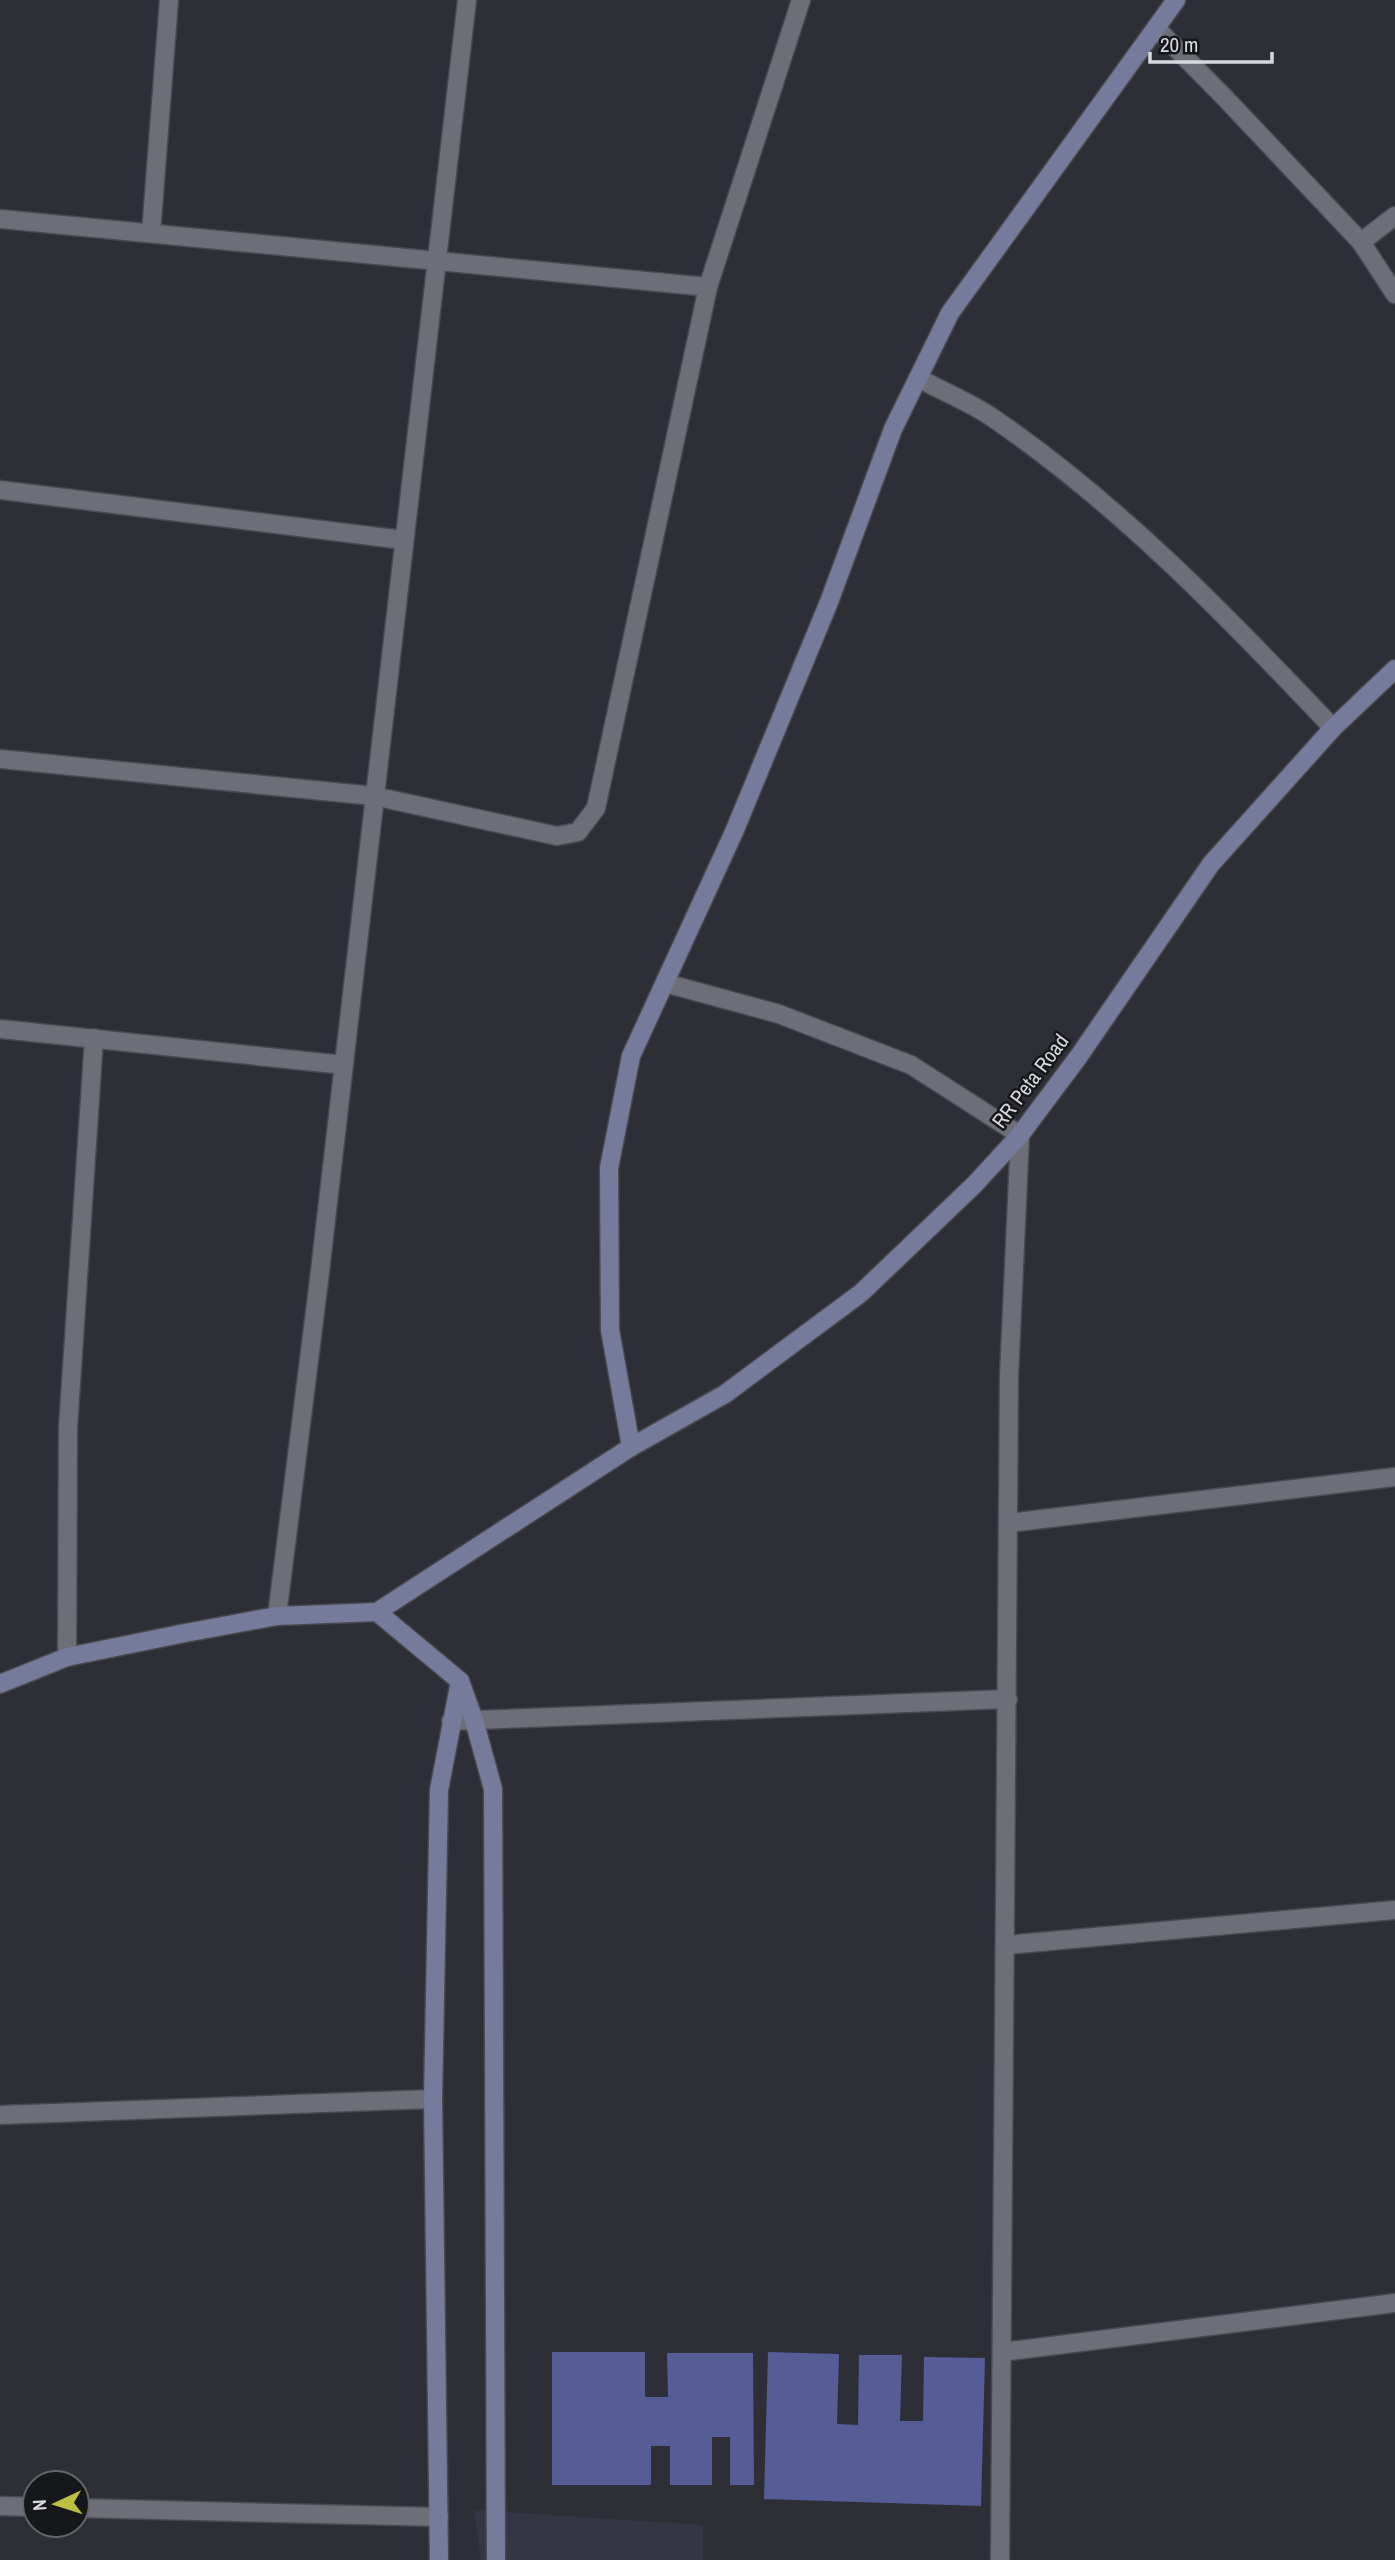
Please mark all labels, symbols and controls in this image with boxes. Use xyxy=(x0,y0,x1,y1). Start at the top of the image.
scale bar xyxy=(1150,21,1272,65)
text: 20 m xyxy=(1160,30,1198,59)
street label: RR Peta Road xyxy=(985,1028,1075,1134)
north arrow xyxy=(21,2469,91,2539)
text: N xyxy=(26,2499,52,2512)

